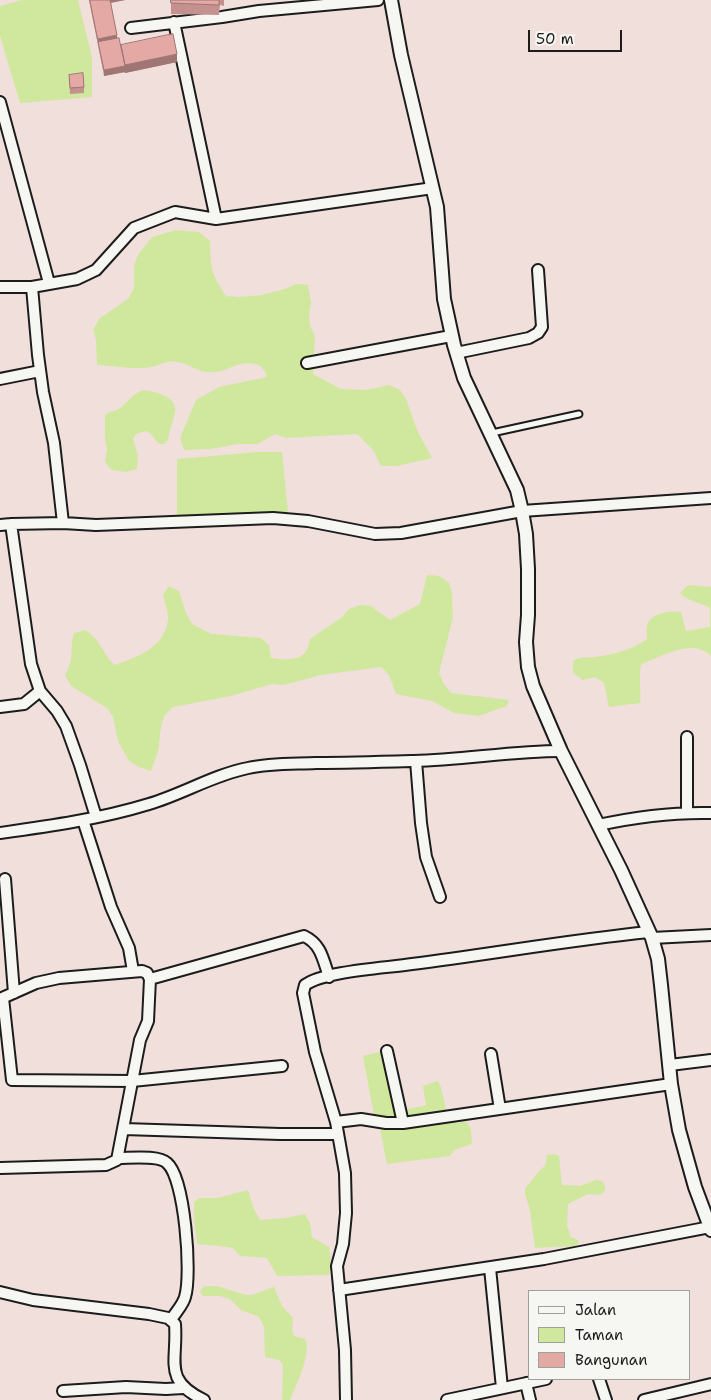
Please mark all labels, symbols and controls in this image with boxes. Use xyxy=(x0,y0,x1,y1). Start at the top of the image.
scale bar xyxy=(531,20,625,52)
text: 50 m xyxy=(536,29,574,49)
legend xyxy=(528,1290,691,1380)
text: Jalan xyxy=(575,1300,616,1320)
text: Taman xyxy=(575,1325,623,1345)
text: Bangunan xyxy=(575,1350,647,1370)

